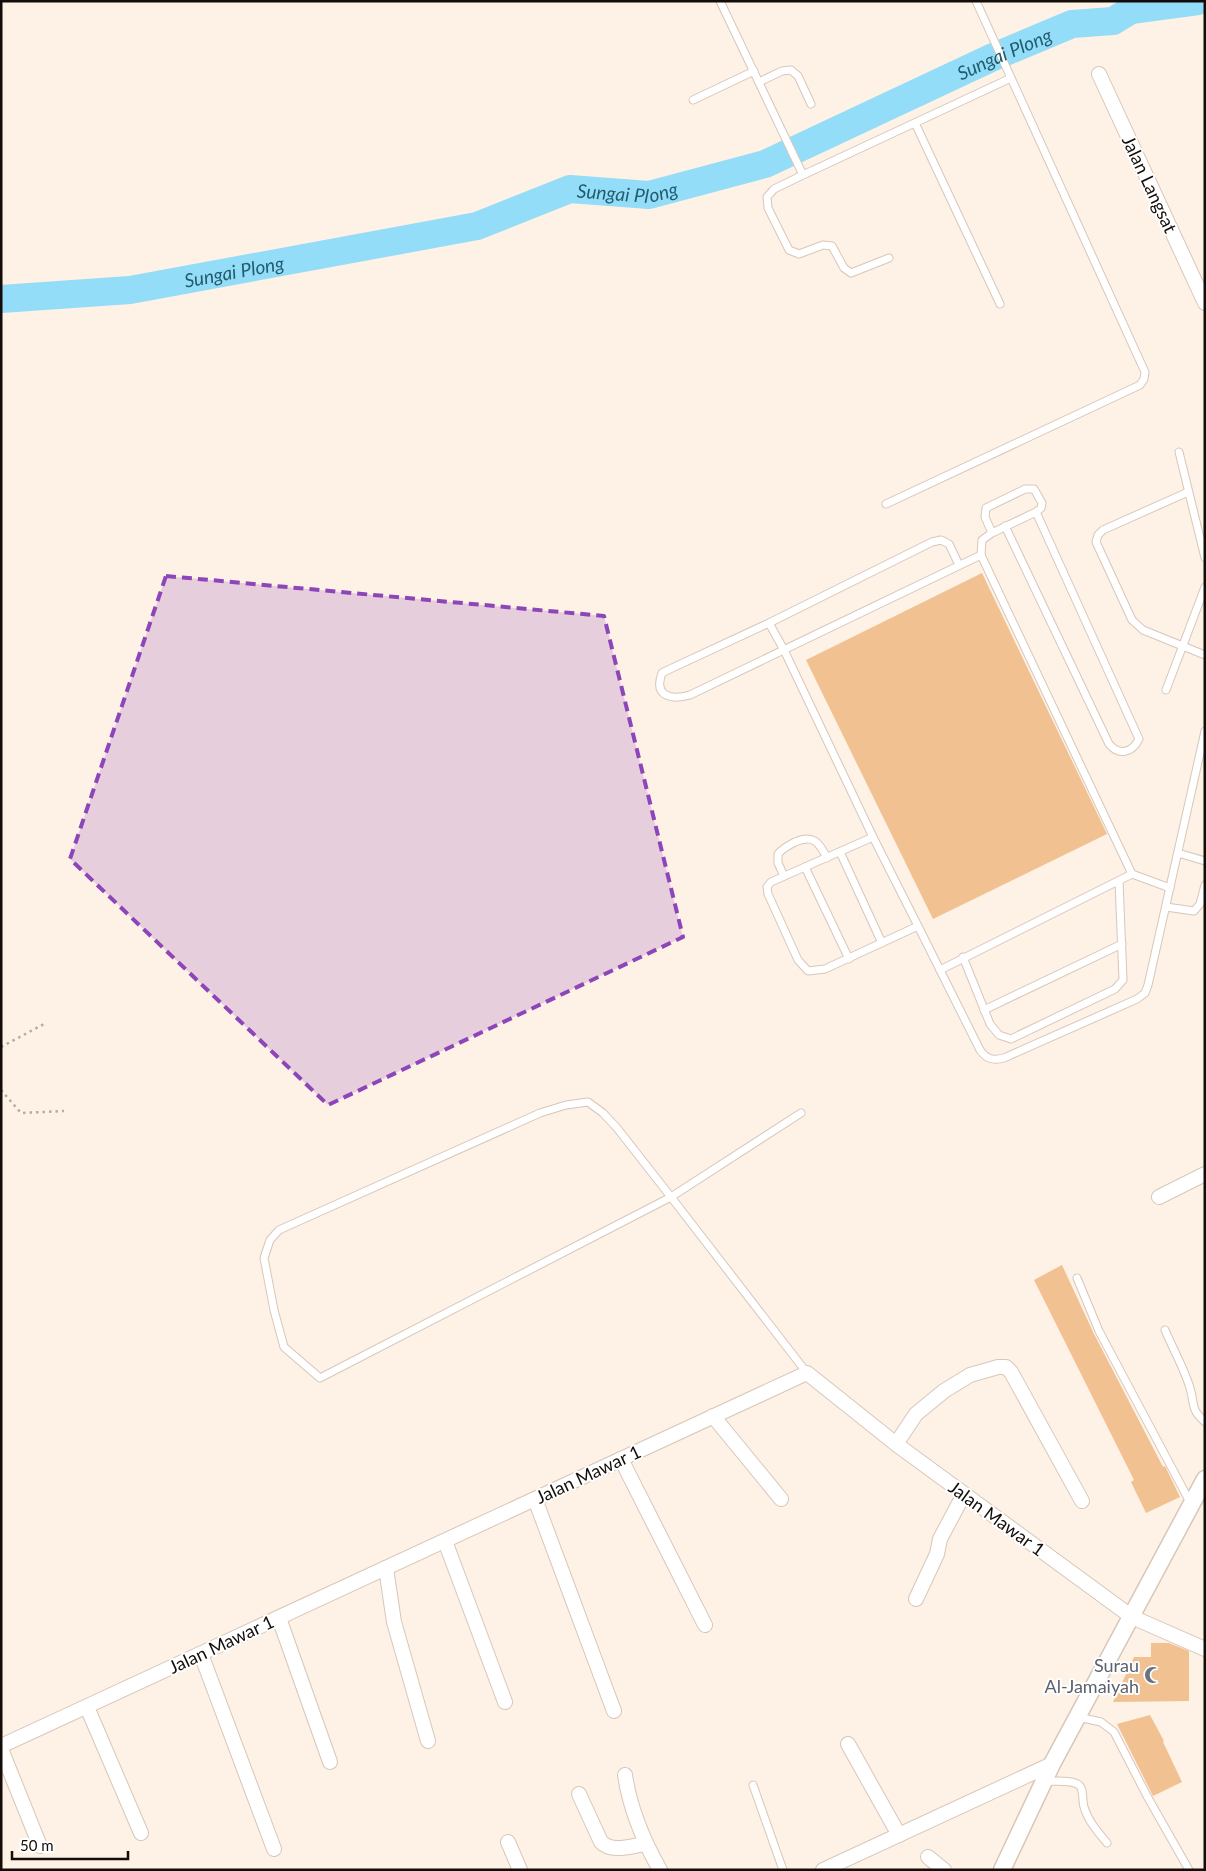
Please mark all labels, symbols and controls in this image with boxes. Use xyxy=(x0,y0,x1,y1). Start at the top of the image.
water label: Sungai Plong xyxy=(953,22,1056,84)
street label: Jalan Langsat xyxy=(1118,132,1182,237)
water label: Sungai Plong xyxy=(576,176,681,206)
water label: Sungai Plong xyxy=(182,250,287,291)
street label: Jalan Mawar 1 xyxy=(532,1440,644,1508)
street label: Jalan Mawar 1 xyxy=(945,1476,1049,1560)
street label: Jalan Mawar 1 xyxy=(165,1610,277,1678)
place label: Surau Al-Jamaiyah xyxy=(1045,1654,1139,1697)
mosque icon: Surau Al-Jamaiyah xyxy=(1143,1665,1163,1685)
scale bar xyxy=(12,1828,129,1860)
text: 50 m xyxy=(20,1836,54,1854)

